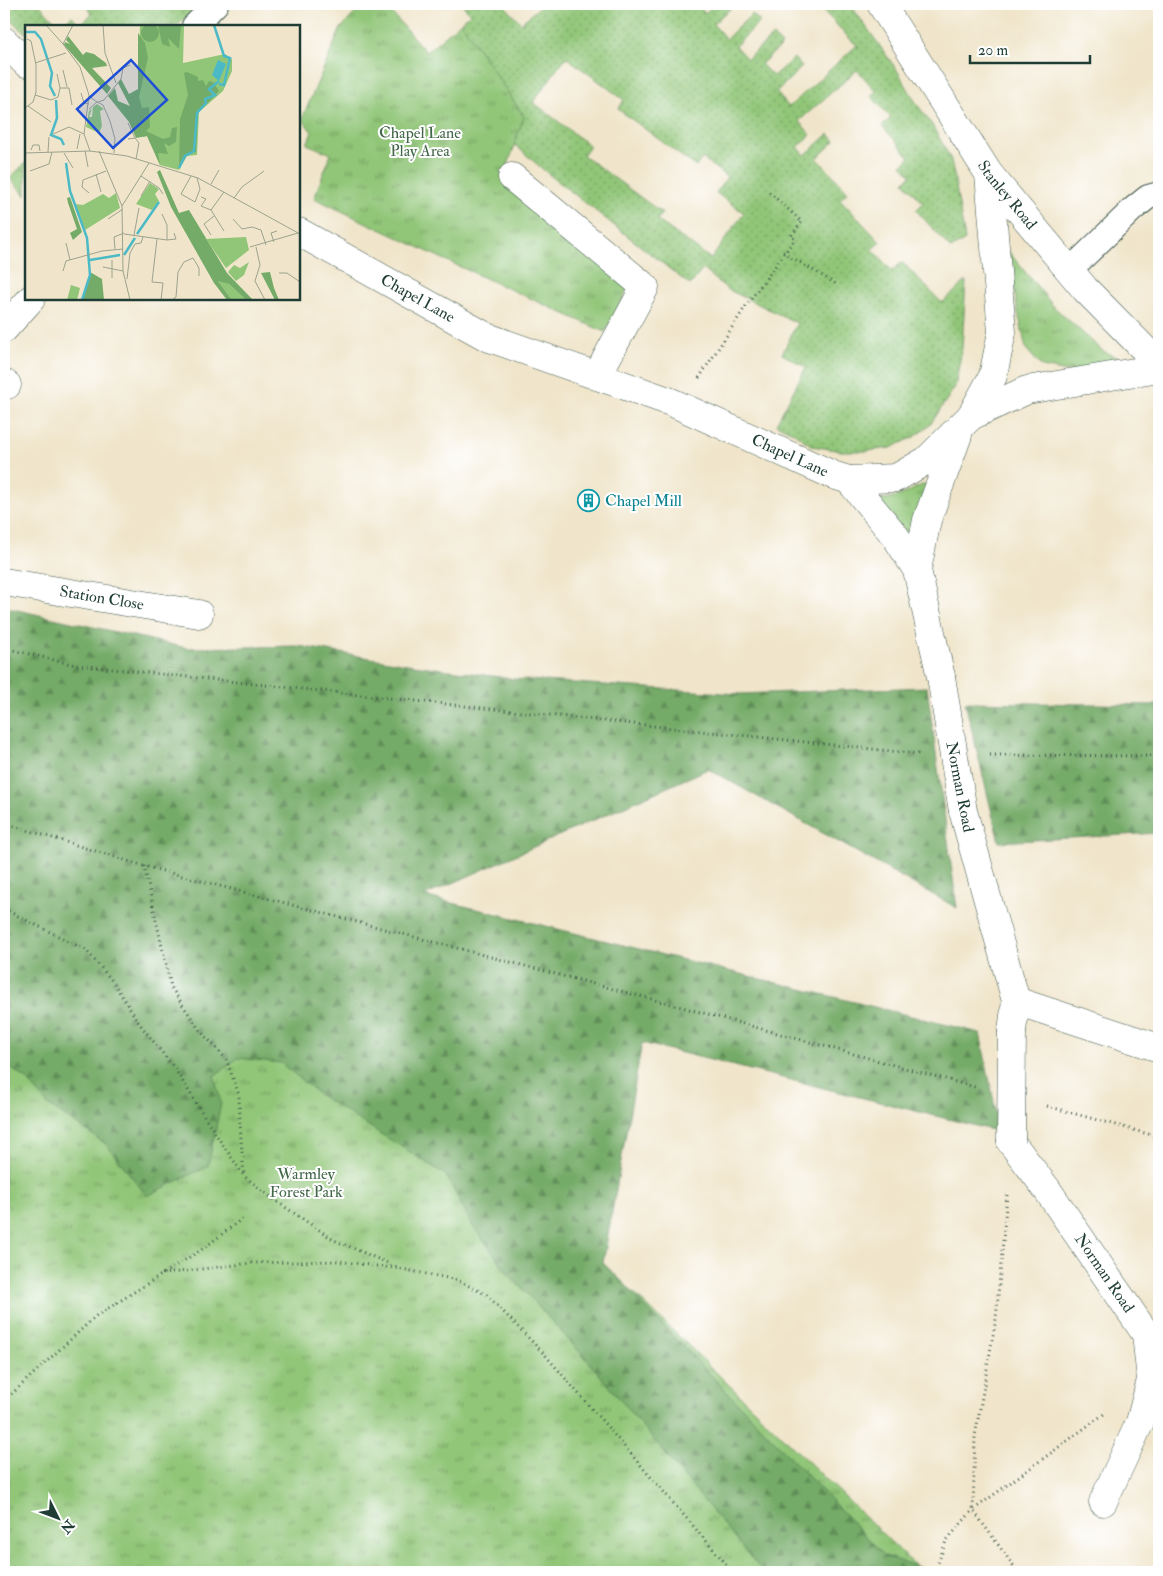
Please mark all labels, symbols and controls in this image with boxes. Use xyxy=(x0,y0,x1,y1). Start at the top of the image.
inset map xyxy=(25,25,300,300)
scale bar xyxy=(970,32,1090,64)
text: 20 m xyxy=(978,41,1008,60)
park label: Chapel Lane Play Area xyxy=(379,123,461,161)
street label: Stanley Road xyxy=(973,157,1041,234)
street label: Chapel Lane xyxy=(377,270,459,327)
street label: Chapel Lane xyxy=(748,430,832,482)
building icon: Chapel Mill xyxy=(577,489,601,513)
place label: Chapel Mill xyxy=(605,491,682,512)
street label: Station Close xyxy=(58,581,146,615)
street label: Norman Road xyxy=(941,740,979,834)
park label: Warmley Forest Park xyxy=(269,1164,343,1202)
street label: Norman Road xyxy=(1070,1230,1139,1317)
north arrow xyxy=(32,1494,82,1544)
text: N xyxy=(56,1515,78,1537)

